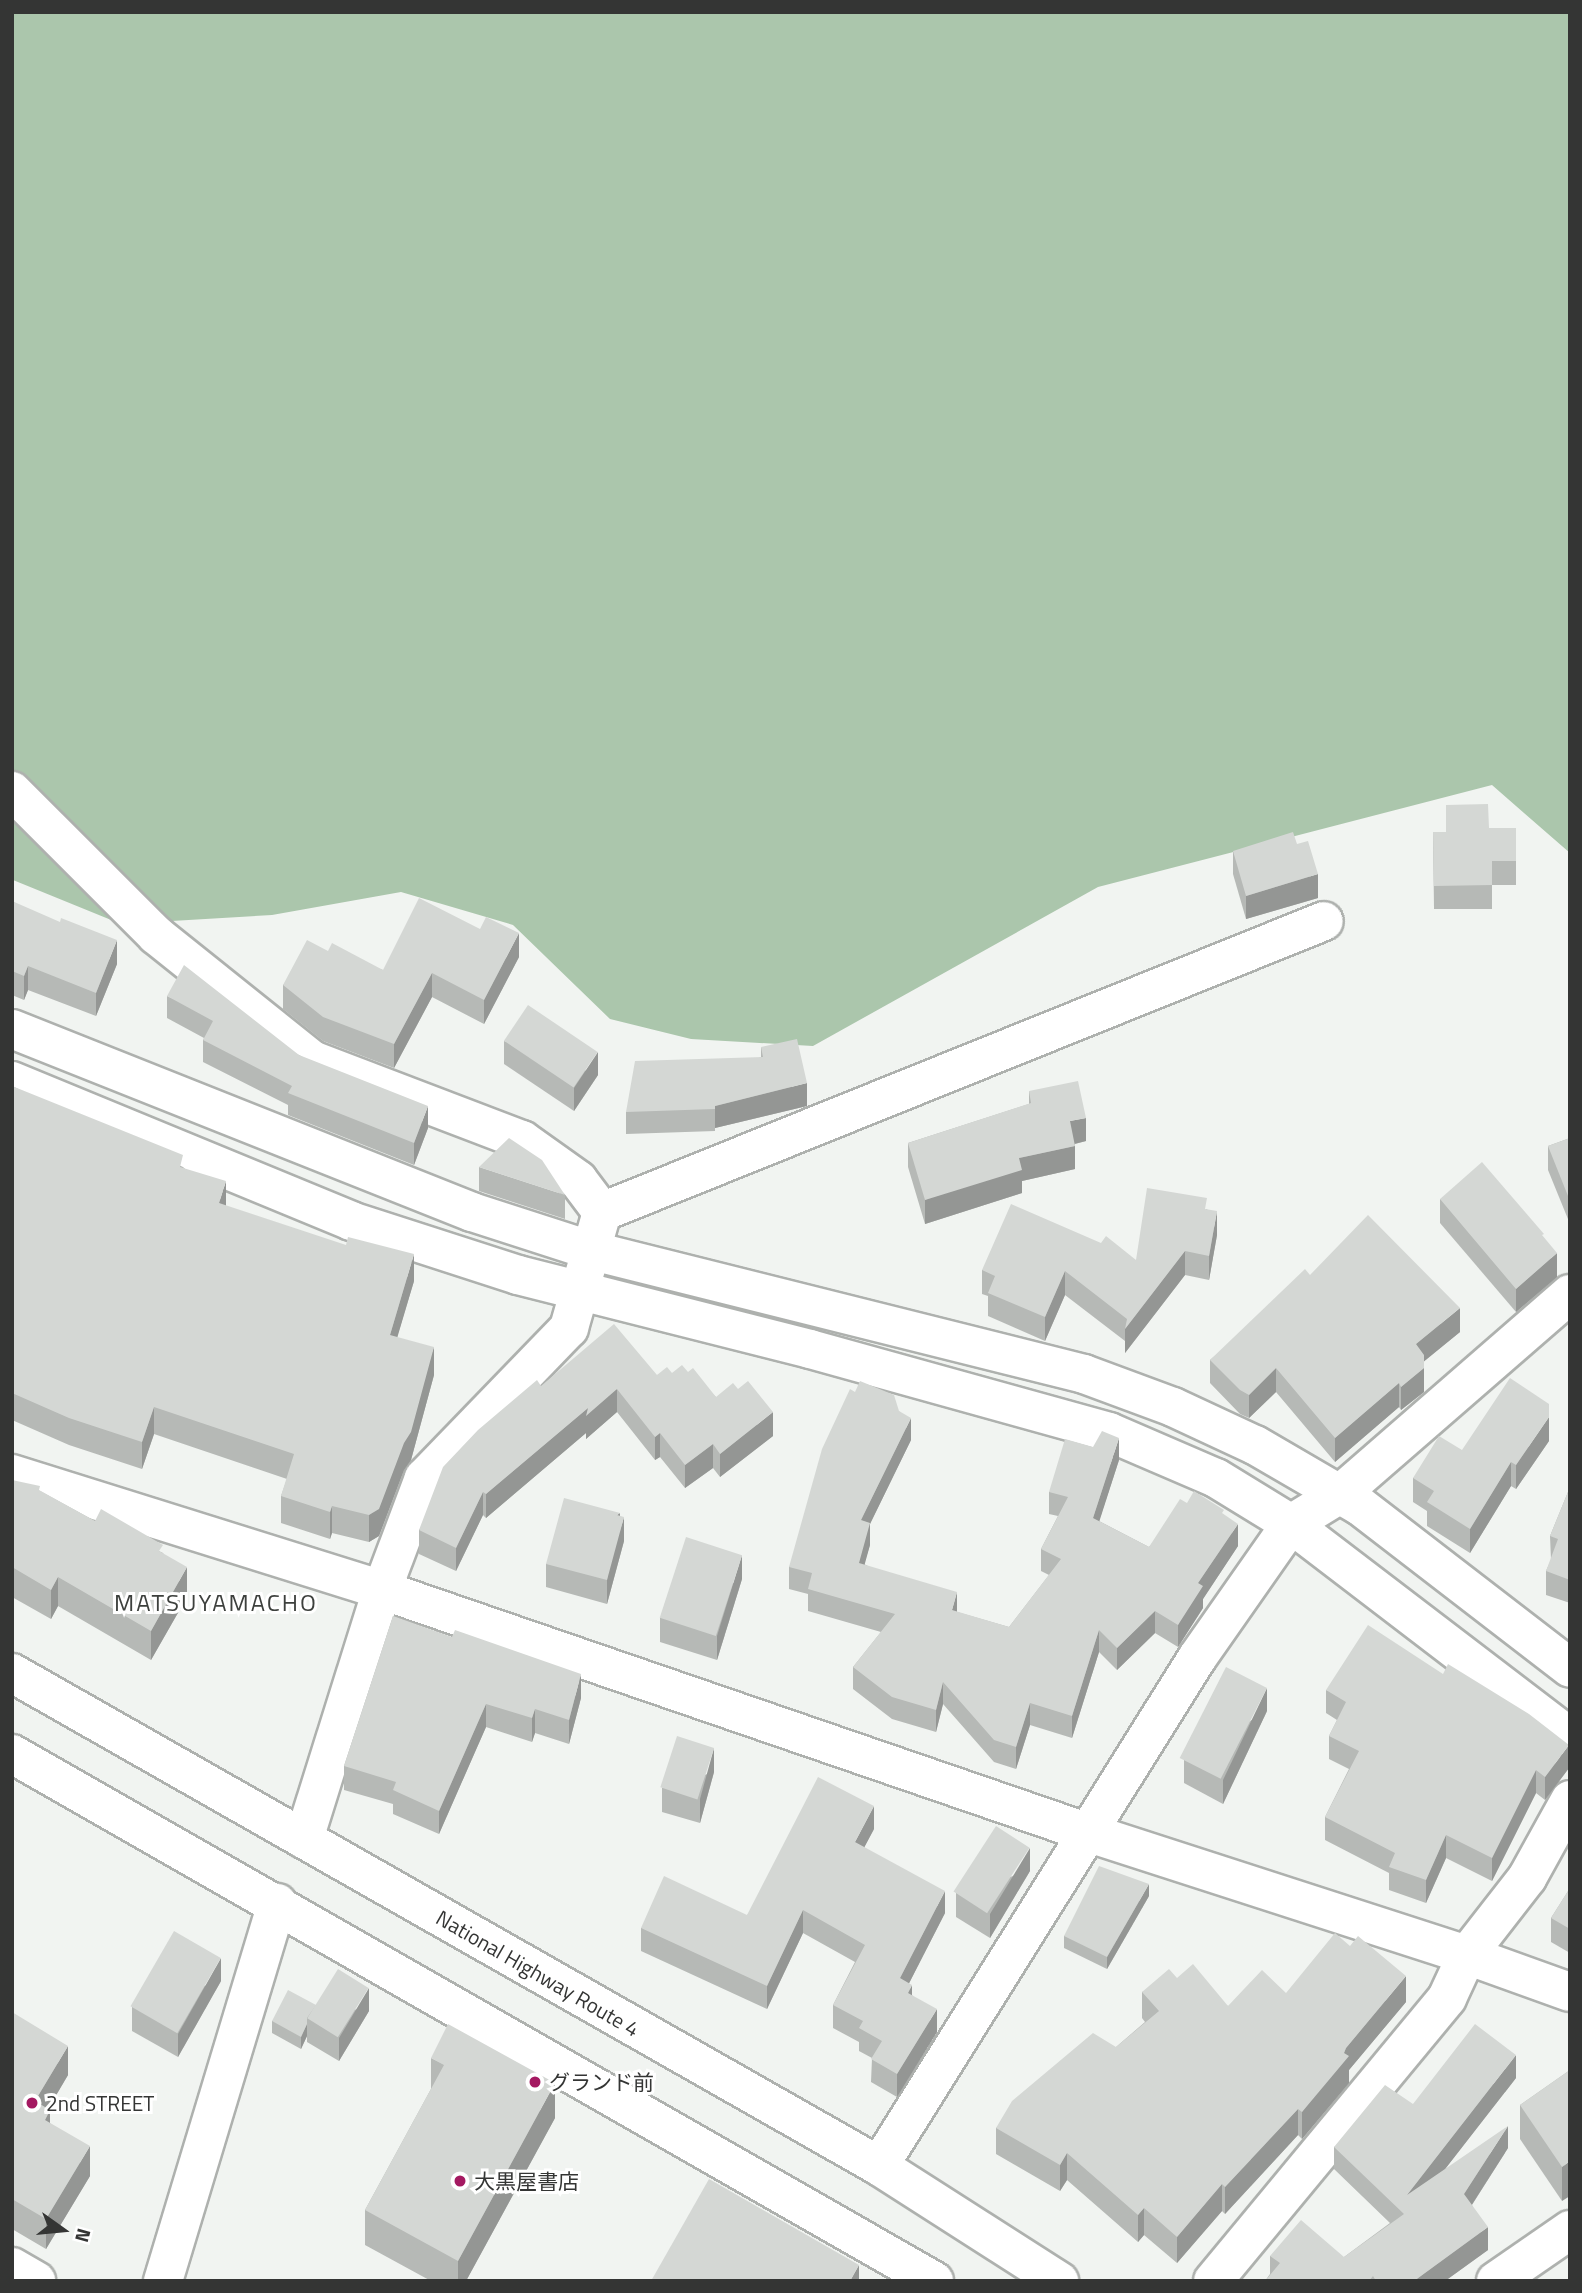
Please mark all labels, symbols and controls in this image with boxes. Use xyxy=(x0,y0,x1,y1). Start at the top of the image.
district label: MATSUYAMACHO xyxy=(116,1589,316,1617)
street label: National Highway Route 4 xyxy=(432,1905,644,2041)
place label: グランド前 xyxy=(549,2069,654,2095)
marker: グランド前 xyxy=(527,2074,543,2090)
place label: 2nd STREET xyxy=(46,2090,154,2116)
marker: 2nd STREET xyxy=(24,2095,40,2111)
place label: 大黒屋書店 xyxy=(474,2168,579,2194)
marker: 大黒屋書店 xyxy=(452,2173,468,2189)
north arrow xyxy=(28,2195,98,2265)
text: N xyxy=(68,2225,99,2246)

